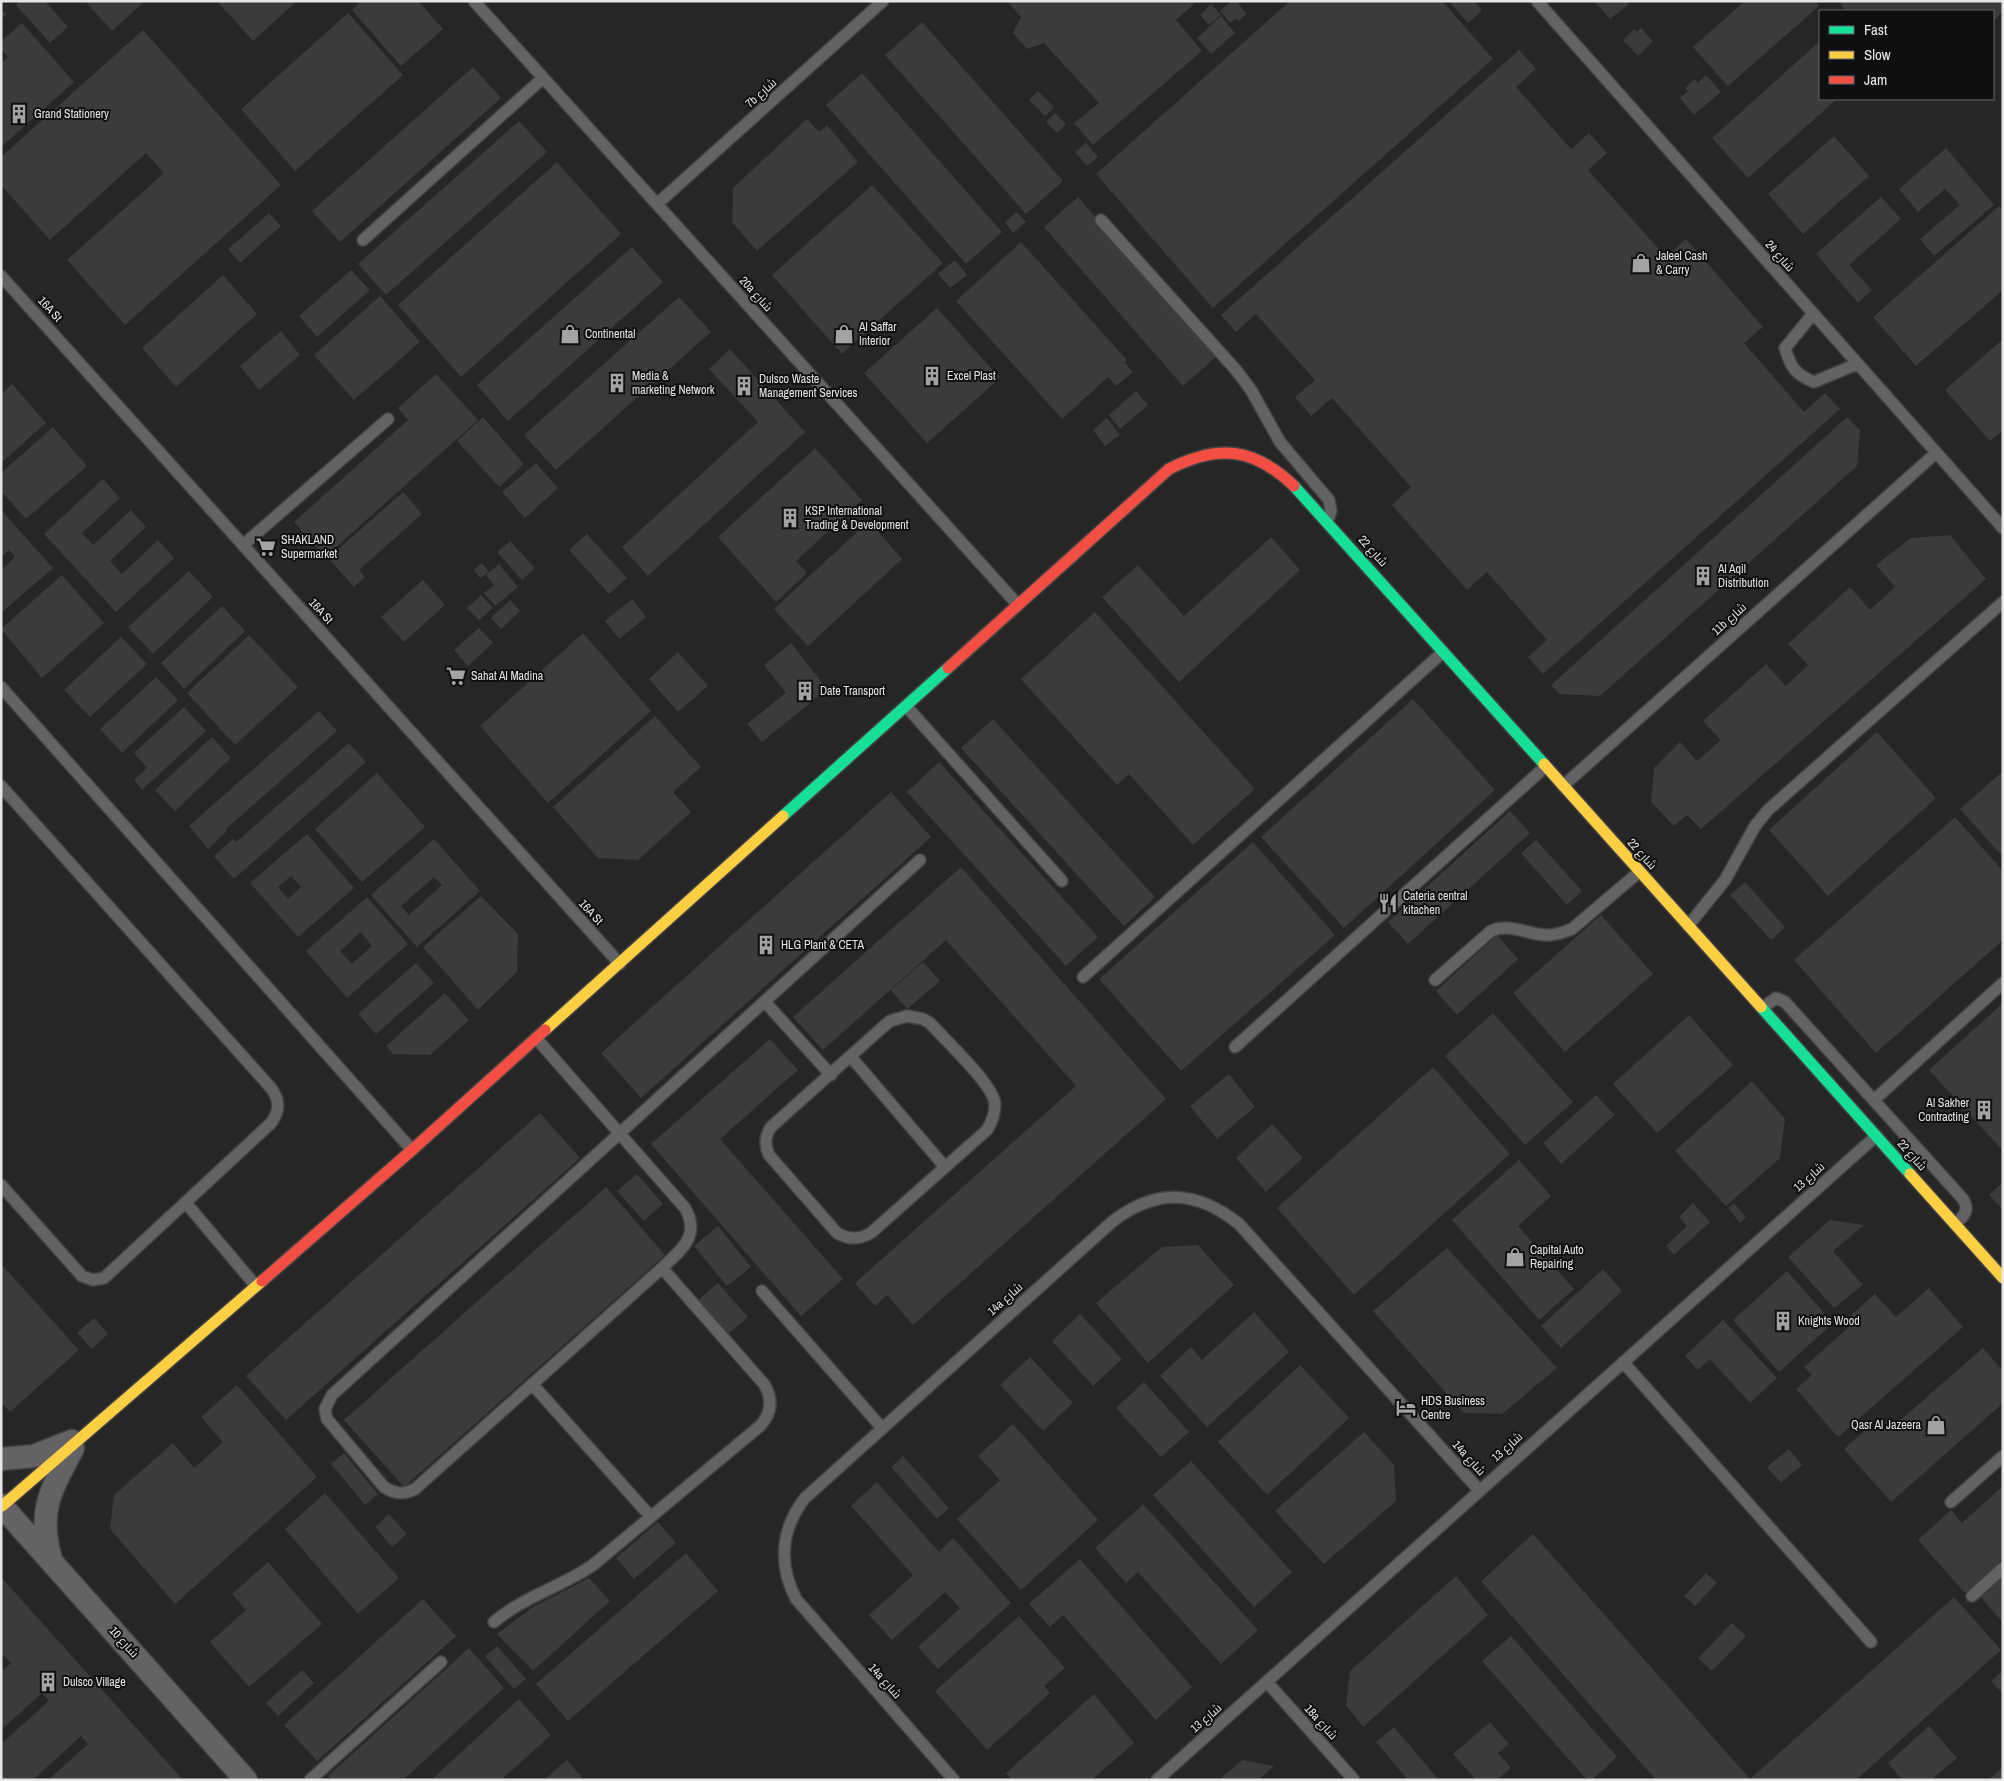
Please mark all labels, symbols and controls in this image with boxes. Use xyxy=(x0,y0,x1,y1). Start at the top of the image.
legend xyxy=(1819,10,1994,100)
text: Fast xyxy=(1864,19,1888,40)
text: Slow xyxy=(1864,44,1891,65)
text: Jam xyxy=(1864,69,1887,90)
street label: 7b شارع xyxy=(742,75,780,111)
building icon: Grand Stationery xyxy=(8,103,30,125)
place label: Grand Stationery xyxy=(34,106,109,122)
street label: شارع 24 xyxy=(1762,237,1798,275)
place label: Jaleel Cash & Carry xyxy=(1656,248,1707,278)
shop icon: Jaleel Cash & Carry xyxy=(1630,252,1652,274)
street label: 20a شارع xyxy=(736,273,776,315)
street label: 16A St xyxy=(34,293,66,325)
place label: Al Saffar Interior xyxy=(858,319,897,349)
shop icon: Continental xyxy=(559,323,581,345)
shop icon: Al Saffar Interior xyxy=(833,323,855,345)
place label: Continental xyxy=(585,326,635,342)
building icon: Excel Plast xyxy=(921,365,943,387)
place label: Media & marketing Network xyxy=(632,368,715,398)
place label: Excel Plast xyxy=(947,368,996,384)
place label: Dulsco Waste Management Services xyxy=(759,371,858,401)
building icon: Media & marketing Network xyxy=(606,372,628,394)
building icon: Dulsco Waste Management Services xyxy=(733,375,755,397)
place label: KSP International Trading & Development xyxy=(805,503,909,533)
building icon: KSP International Trading & Development xyxy=(779,507,801,529)
place label: SHAKLAND Supermarket xyxy=(281,532,338,562)
street label: شارع 22 xyxy=(1355,532,1391,570)
supermarket icon: SHAKLAND Supermarket xyxy=(255,536,277,558)
place label: Al Aqil Distribution xyxy=(1717,561,1769,591)
building icon: Al Aqil Distribution xyxy=(1692,565,1714,587)
street label: 16A St xyxy=(305,595,337,627)
street label: 11b شارع xyxy=(1708,599,1750,639)
supermarket icon: Sahat Al Madina xyxy=(445,665,467,687)
place label: Sahat Al Madina xyxy=(471,668,544,684)
building icon: Date Transport xyxy=(794,680,816,702)
place label: Date Transport xyxy=(820,683,885,699)
street label: شارع 22 xyxy=(1624,835,1660,873)
place label: Cateria central kitachen xyxy=(1403,888,1468,918)
restaurant icon: Cateria central kitachen xyxy=(1377,892,1399,914)
street label: 16A St xyxy=(575,896,607,928)
building icon: HLG Plant & CETA xyxy=(755,934,777,956)
place label: HLG Plant & CETA xyxy=(781,937,864,953)
place label: Al Sakher Contracting xyxy=(1918,1095,1970,1125)
building icon: Al Sakher Contracting xyxy=(1973,1099,1995,1121)
street label: شارع 22 xyxy=(1894,1136,1930,1174)
street label: شارع 13 xyxy=(1790,1159,1828,1195)
place label: Capital Auto Repairing xyxy=(1530,1242,1584,1272)
shop icon: Capital Auto Repairing xyxy=(1504,1246,1526,1268)
street label: 14a شارع xyxy=(984,1279,1026,1319)
building icon: Knights Wood xyxy=(1772,1310,1794,1332)
place label: Knights Wood xyxy=(1798,1313,1860,1329)
place label: HDS Business Centre xyxy=(1421,1393,1485,1423)
hotel icon: HDS Business Centre xyxy=(1395,1397,1417,1419)
shop icon: Qasr Al Jazeera xyxy=(1925,1414,1947,1436)
place label: Qasr Al Jazeera xyxy=(1851,1417,1922,1433)
street label: شارع 13 xyxy=(1488,1429,1526,1465)
street label: 14a شارع xyxy=(1449,1437,1489,1479)
street label: شارع 10 xyxy=(106,1623,142,1661)
street label: 14a شارع xyxy=(865,1660,905,1702)
building icon: Dulsco Village xyxy=(37,1671,59,1693)
place label: Dulsco Village xyxy=(63,1674,126,1690)
street label: شارع 13 xyxy=(1187,1700,1225,1736)
street label: 18a شارع xyxy=(1301,1701,1341,1743)

